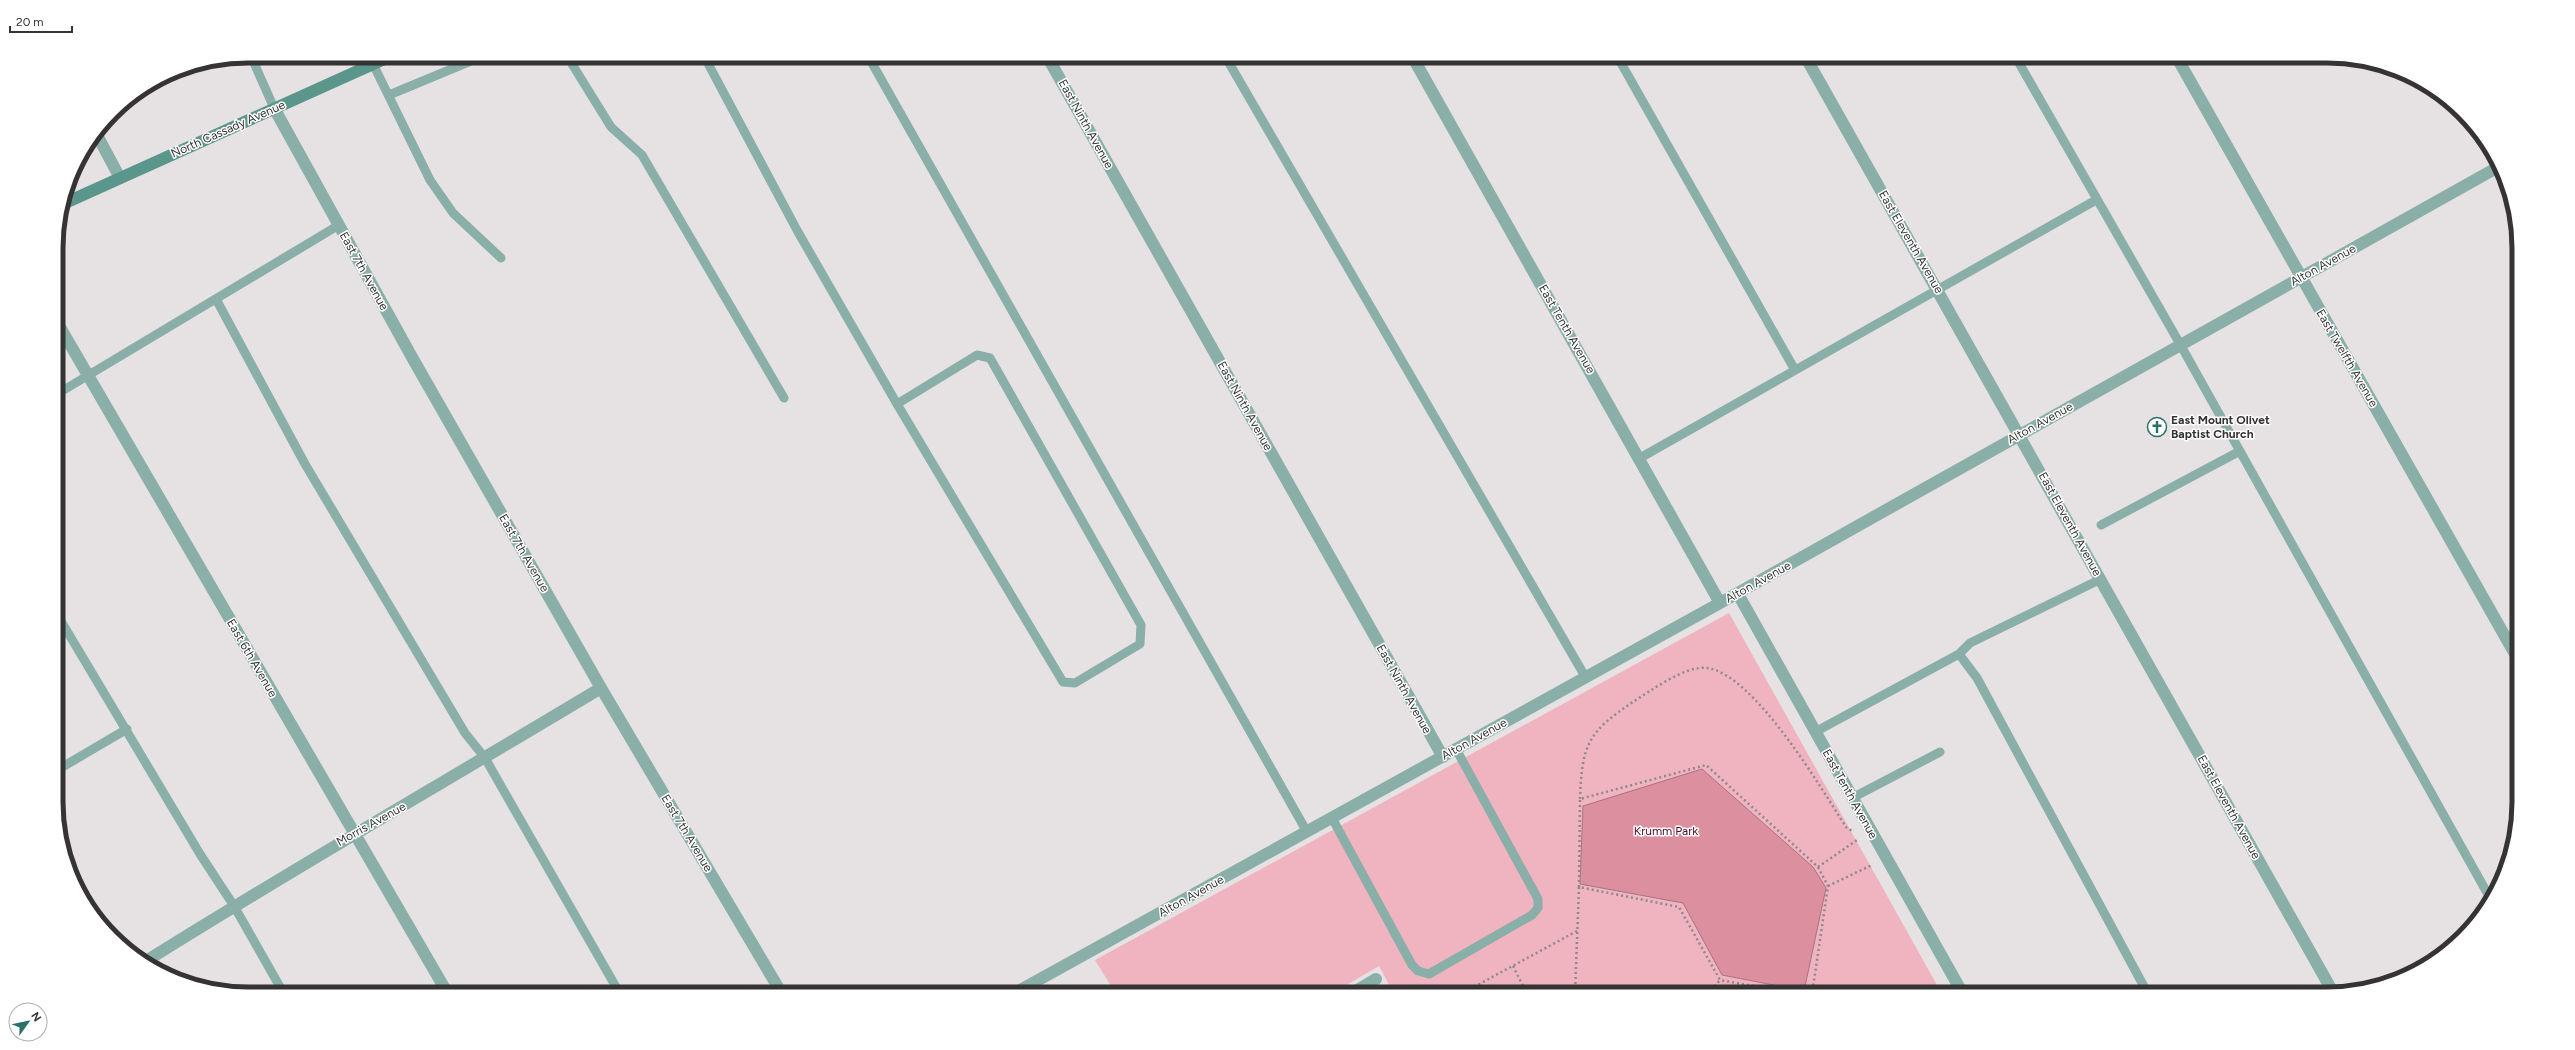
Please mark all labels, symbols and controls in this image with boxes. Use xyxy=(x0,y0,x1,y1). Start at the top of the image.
scale bar xyxy=(10,8,72,34)
text: 20 m xyxy=(16,15,44,29)
street label: East Ninth Avenue xyxy=(1056,77,1117,171)
street label: North Cassady Avenue xyxy=(169,97,288,161)
street label: East Eleventh Avenue xyxy=(1876,188,1946,296)
street label: East 7th Avenue xyxy=(337,229,392,313)
street label: Alton Avenue xyxy=(2288,241,2358,289)
street label: East Tenth Avenue xyxy=(1536,282,1598,376)
street label: East Twelfth Avenue xyxy=(2313,307,2381,410)
street label: East Ninth Avenue xyxy=(1215,359,1276,453)
street label: Alton Avenue xyxy=(2005,399,2075,447)
place label: East Mount Olivet Baptist Church xyxy=(2171,413,2270,441)
church icon: East Mount Olivet Baptist Church xyxy=(2146,416,2168,438)
street label: East Eleventh Avenue xyxy=(2036,470,2105,579)
street label: East 7th Avenue xyxy=(496,512,552,595)
street label: Alton Avenue xyxy=(1723,558,1793,606)
street label: East 6th Avenue xyxy=(224,616,280,700)
street label: East Ninth Avenue xyxy=(1374,642,1435,736)
street label: Alton Avenue xyxy=(1439,715,1509,763)
street label: East Tenth Avenue xyxy=(1820,747,1881,842)
street label: East Eleventh Avenue xyxy=(2195,753,2264,862)
street label: East 7th Avenue xyxy=(658,792,716,875)
street label: Morris Avenue xyxy=(334,799,409,849)
park label: Krumm Park xyxy=(1634,824,1698,838)
street label: Alton Avenue xyxy=(1156,872,1226,920)
north arrow xyxy=(8,1002,48,1042)
text: N xyxy=(28,1010,44,1024)

